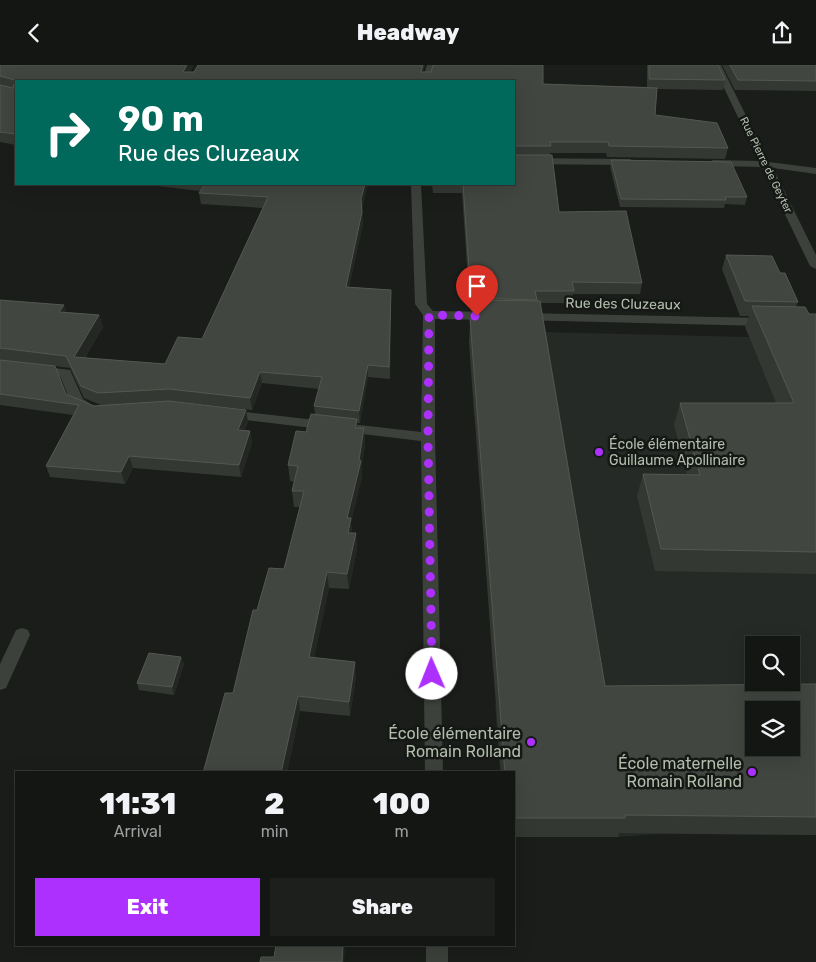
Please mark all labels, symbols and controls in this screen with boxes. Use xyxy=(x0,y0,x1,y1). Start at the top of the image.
icon: back xyxy=(20,19,48,47)
text: Headway xyxy=(357,19,459,46)
icon: share xyxy=(768,19,796,47)
text: 90 m xyxy=(118,98,204,140)
icon: right xyxy=(35,100,100,165)
street label: Rue Pierre de Geyter xyxy=(737,115,795,216)
text: Rue des Cluzeaux xyxy=(118,140,299,167)
pin xyxy=(456,265,498,316)
icon: arrive xyxy=(463,272,491,300)
street label: Rue des Cluzeaux xyxy=(565,294,681,314)
place label: École élémentaire Guillaume Apollinaire xyxy=(609,435,745,469)
marker: École élémentaire Guillaume Apollinaire xyxy=(593,446,605,458)
map controls xyxy=(745,636,800,756)
button: search xyxy=(745,636,800,691)
position arrow xyxy=(405,647,457,699)
button: layers xyxy=(745,701,800,756)
place label: École élémentaire Romain Rolland xyxy=(388,724,521,761)
marker: École élémentaire Romain Rolland xyxy=(525,736,537,748)
place label: École maternelle Romain Rolland xyxy=(618,754,742,791)
marker: École maternelle Romain Rolland xyxy=(746,766,758,778)
text: 11:31 xyxy=(99,786,176,822)
text: 2 xyxy=(264,786,285,822)
text: 100 xyxy=(373,786,431,822)
text: Arrival xyxy=(114,822,162,841)
text: min xyxy=(261,822,288,841)
text: m xyxy=(395,822,409,841)
button: Exit xyxy=(35,878,260,936)
button: Share xyxy=(270,878,495,936)

